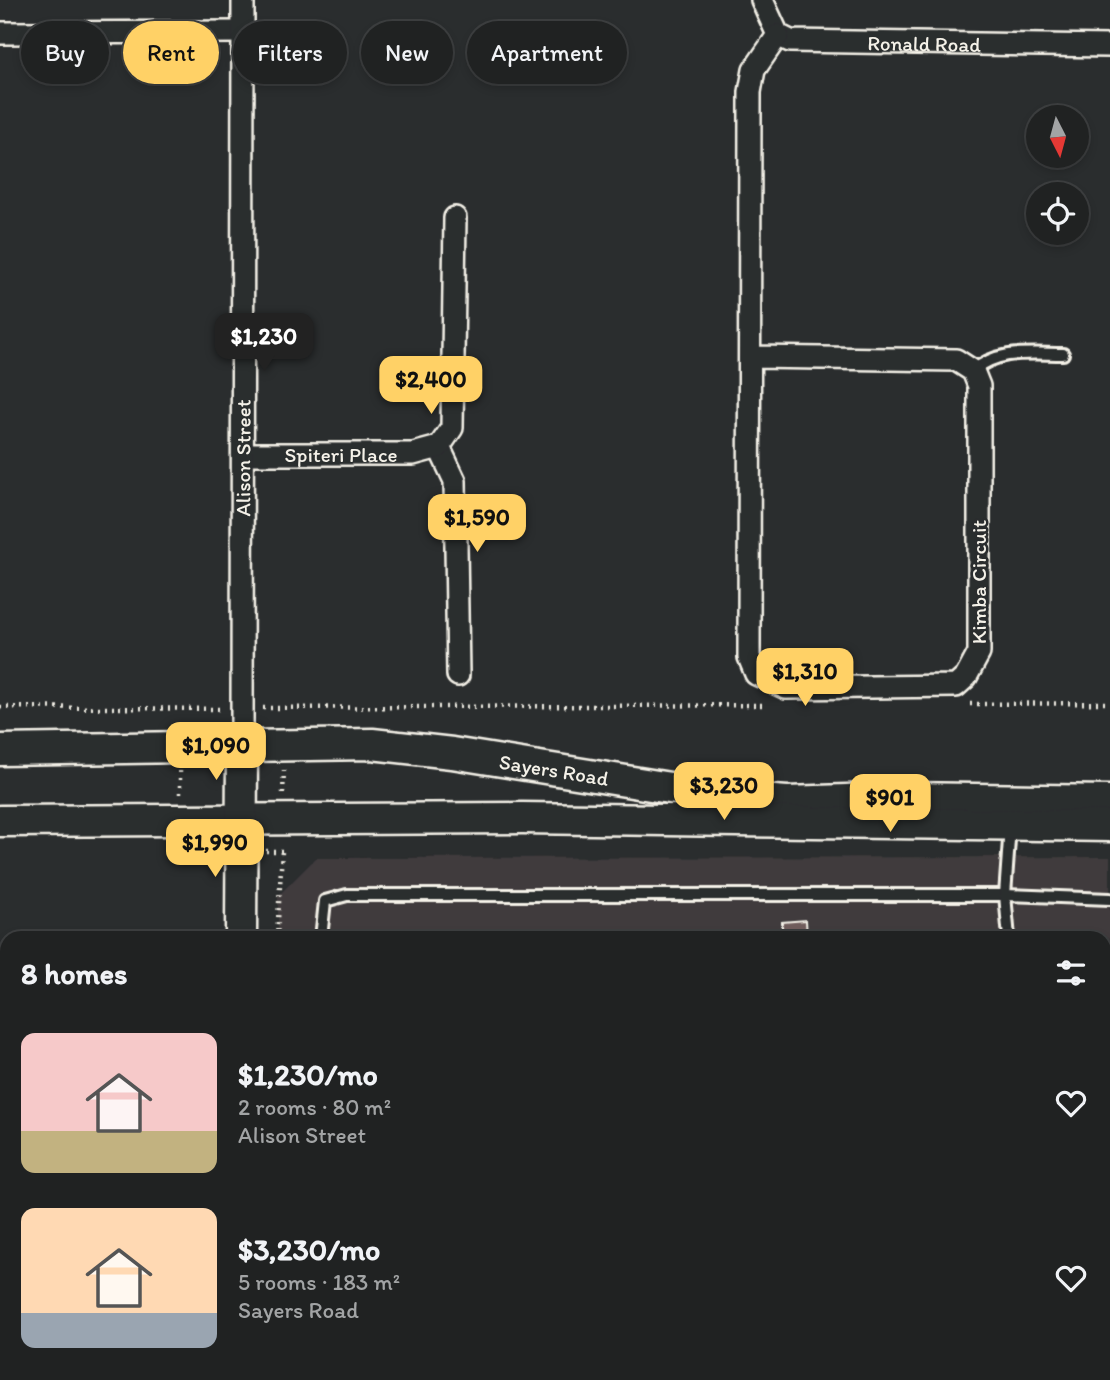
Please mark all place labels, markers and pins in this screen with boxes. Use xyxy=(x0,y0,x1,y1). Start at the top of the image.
pin: $1,230 xyxy=(207,314,321,373)
pin: $2,400 xyxy=(374,356,488,416)
pin: $1,590 xyxy=(420,494,534,554)
pin: $1,310 xyxy=(748,648,862,708)
pin: $1,090 xyxy=(159,722,273,782)
pin: $3,230 xyxy=(667,762,781,822)
pin: $901 xyxy=(849,774,931,834)
pin: $1,990 xyxy=(158,820,272,879)

